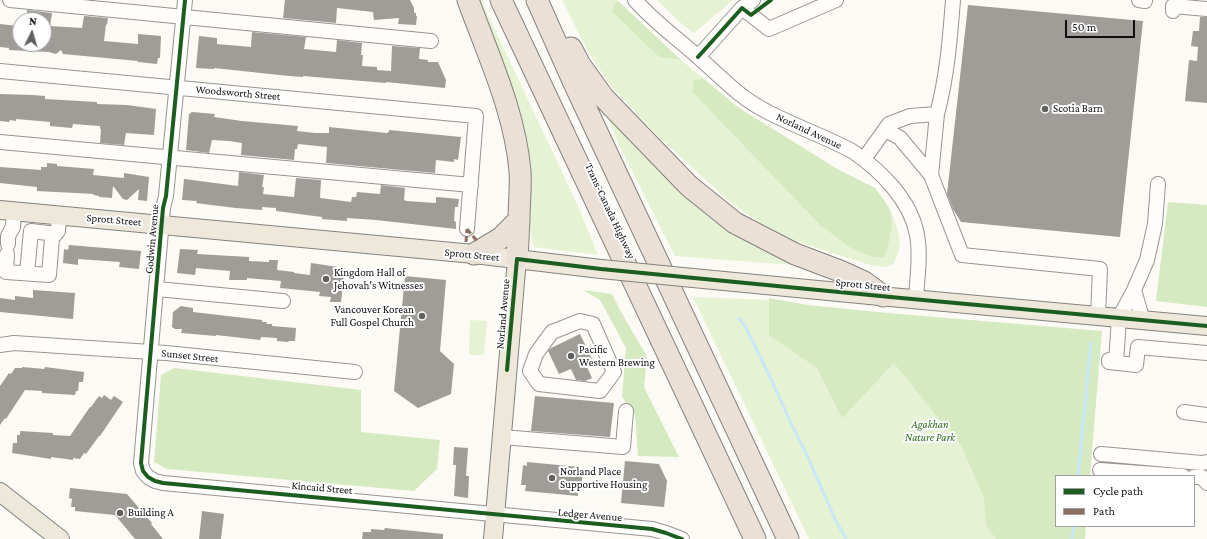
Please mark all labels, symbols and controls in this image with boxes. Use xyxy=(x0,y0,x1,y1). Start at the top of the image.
north arrow xyxy=(12,12,52,52)
scale bar xyxy=(1067,12,1137,38)
text: N xyxy=(29,15,37,27)
text: 50 m xyxy=(1072,20,1096,34)
street label: Woodsworth Street xyxy=(195,83,281,103)
place label: Scotia Barn xyxy=(1053,102,1103,116)
marker: Scotia Barn xyxy=(1040,104,1050,114)
street label: Norland Avenue xyxy=(774,110,844,152)
street label: Trans-Canada Highway xyxy=(582,161,638,261)
street label: Godwin Avenue xyxy=(142,204,162,274)
street label: Sprott Street xyxy=(86,211,142,229)
street label: Sprott Street xyxy=(444,246,500,264)
place label: Kingdom Hall of Jehovah's Witnesses xyxy=(334,266,423,292)
marker: Kingdom Hall of Jehovah's Witnesses xyxy=(321,274,331,284)
street label: Sprott Street xyxy=(835,276,891,294)
street label: Norland Avenue xyxy=(493,278,513,350)
place label: Vancouver Korean Full Gospel Church xyxy=(330,303,414,329)
marker: Vancouver Korean Full Gospel Church xyxy=(417,311,427,321)
place label: Pacific Western Brewing xyxy=(579,343,655,369)
street label: Sunset Street xyxy=(161,346,219,366)
marker: Pacific Western Brewing xyxy=(566,351,576,361)
park label: Agakhan Nature Park xyxy=(905,418,955,444)
place label: Norland Place Supportive Housing xyxy=(560,465,647,491)
marker: Norland Place Supportive Housing xyxy=(547,473,557,483)
legend xyxy=(1055,475,1195,527)
street label: Kincaid Street xyxy=(291,479,353,497)
text: Cycle path xyxy=(1093,484,1143,498)
text: Path xyxy=(1093,504,1115,518)
place label: Building A xyxy=(128,506,174,520)
street label: Ledger Avenue xyxy=(557,506,623,524)
marker: Building A xyxy=(115,508,125,518)

